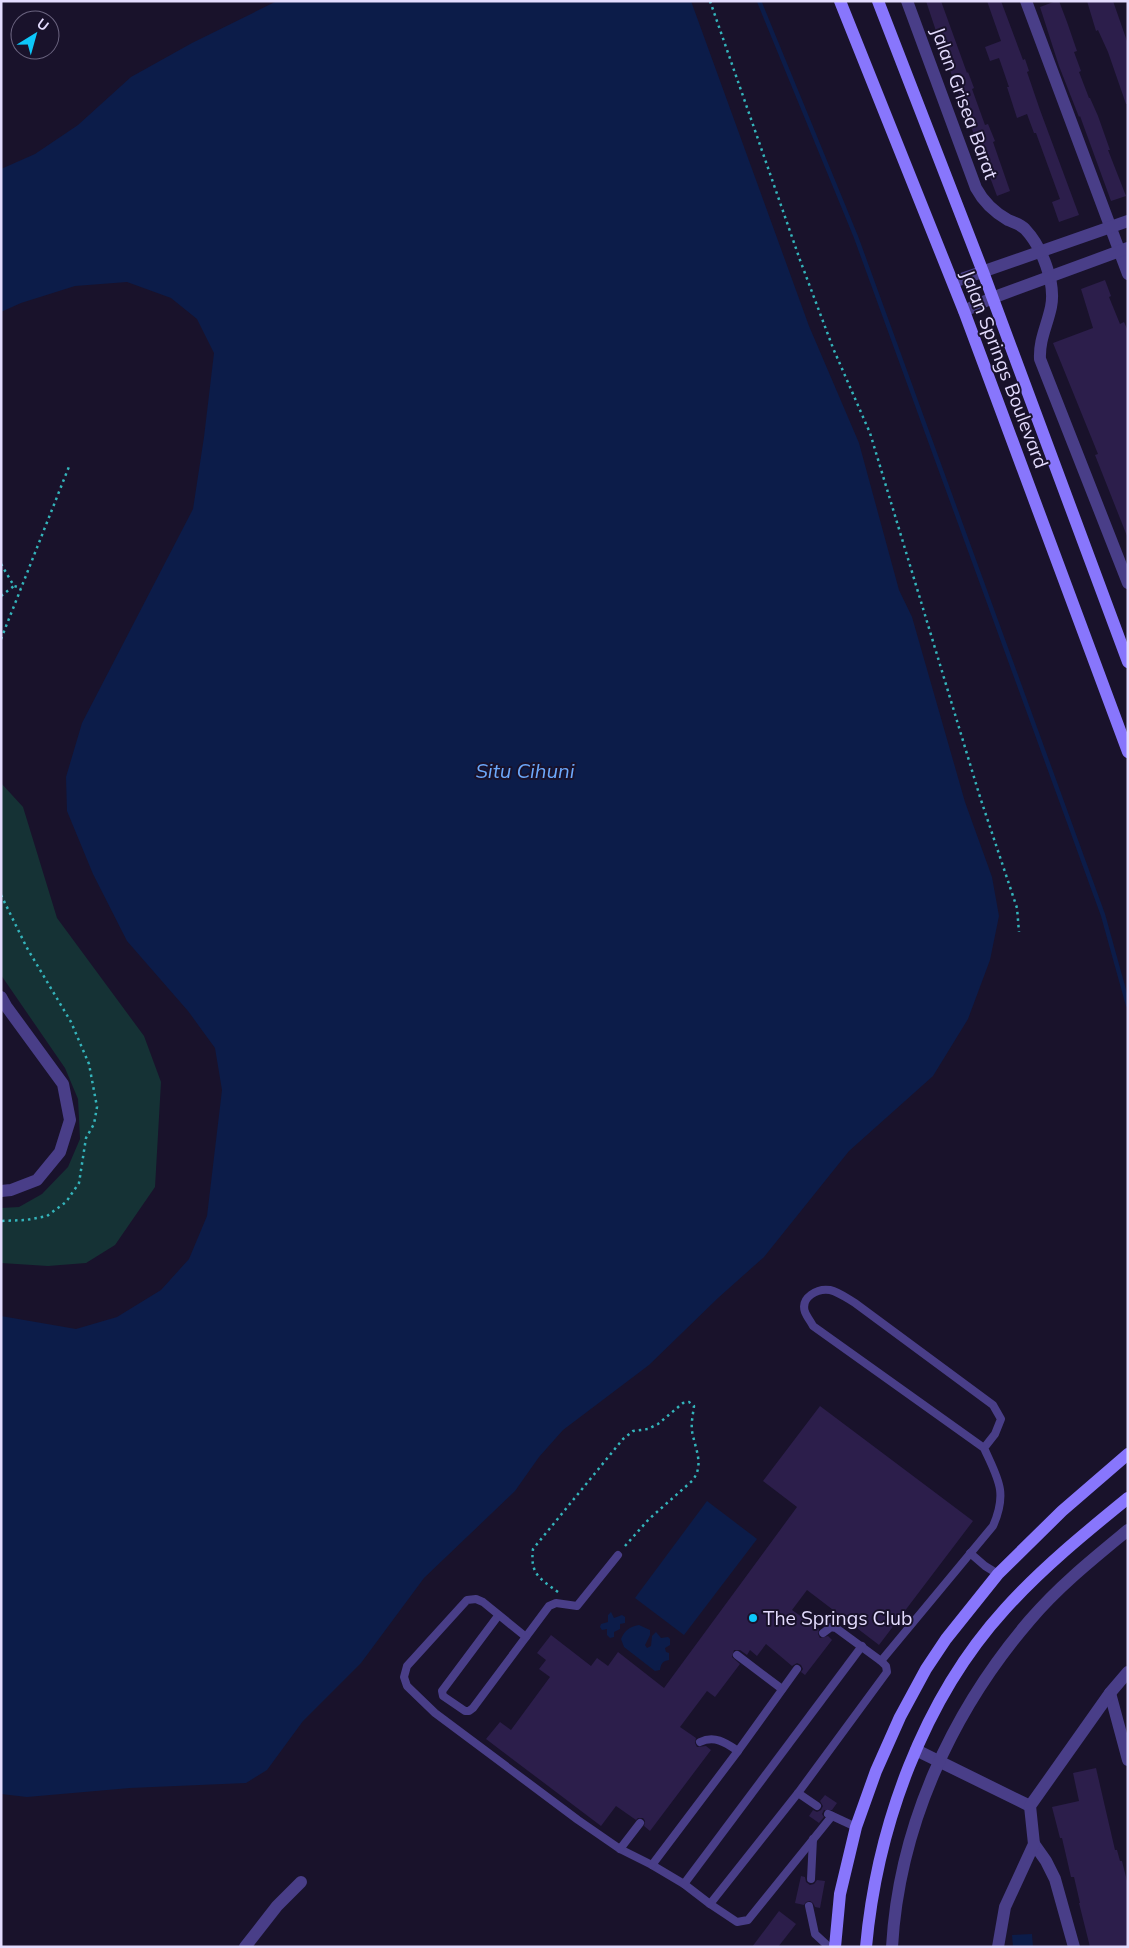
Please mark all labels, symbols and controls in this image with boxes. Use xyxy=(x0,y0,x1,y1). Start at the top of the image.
north arrow xyxy=(10,10,60,60)
text: U xyxy=(33,14,52,35)
street label: Jalan Grisea Barat xyxy=(926,24,1004,183)
street label: Jalan Springs Boulevard xyxy=(956,267,1054,471)
water label: Situ Cihuni xyxy=(475,758,575,783)
place label: The Springs Club xyxy=(763,1606,912,1630)
marker: The Springs Club xyxy=(747,1612,759,1624)

